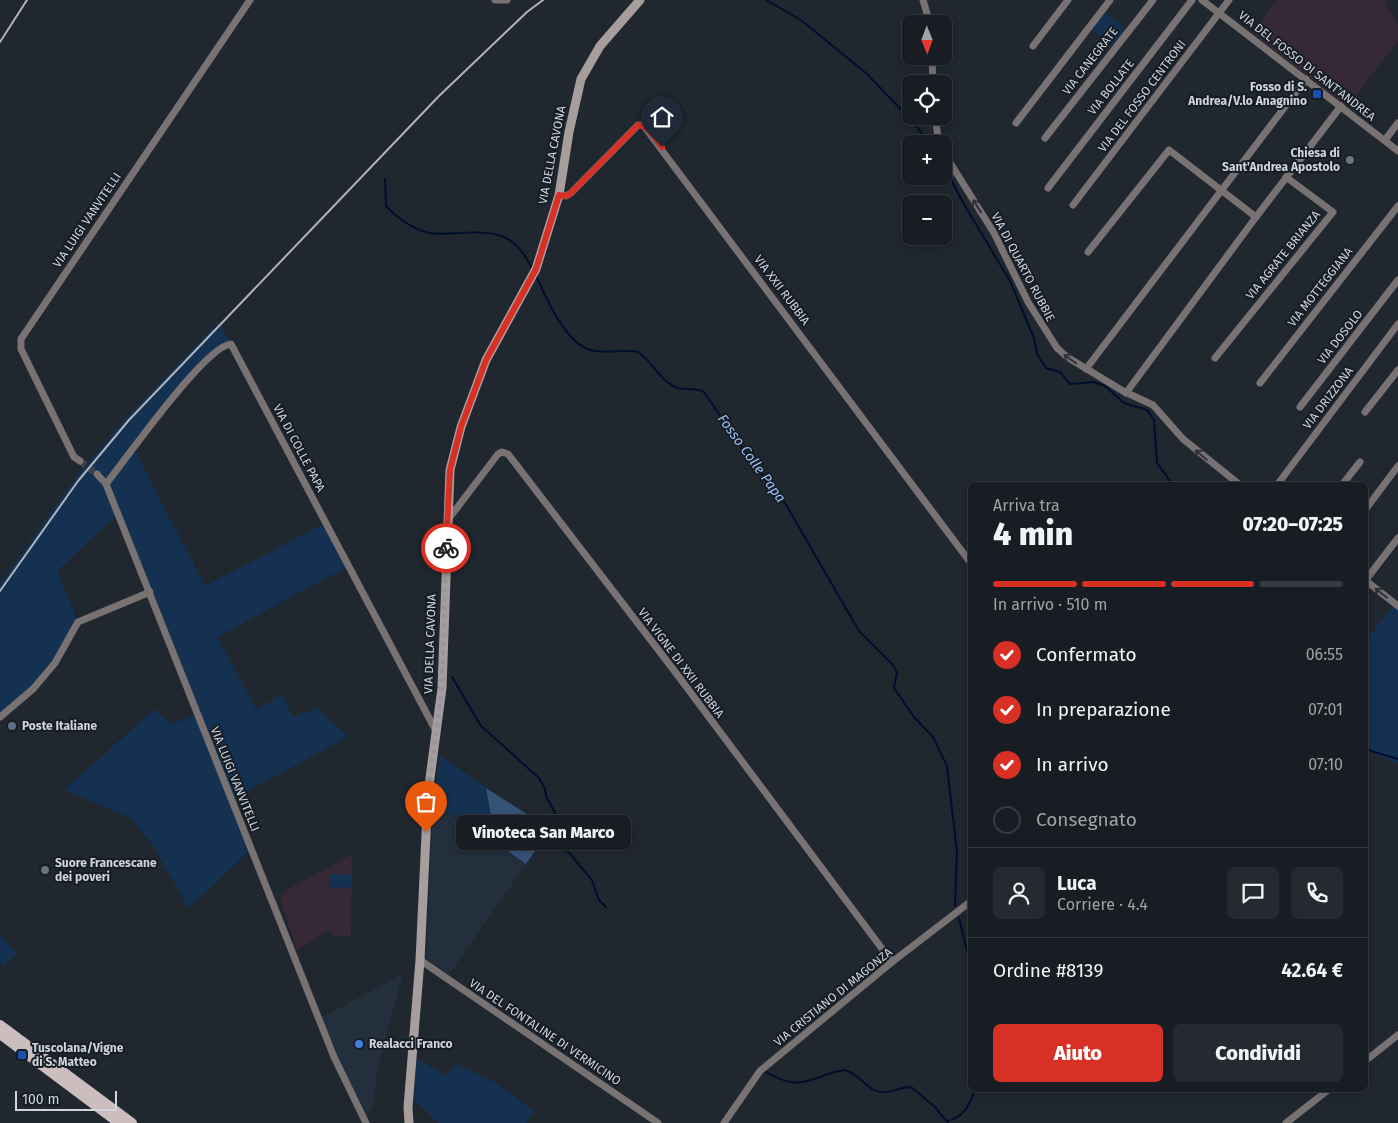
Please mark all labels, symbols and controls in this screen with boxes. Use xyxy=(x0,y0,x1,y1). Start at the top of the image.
street label: VIA DEL FOSSO DI SANT'ANDREA xyxy=(1236,8,1378,124)
north arrow xyxy=(902,15,952,65)
map controls xyxy=(902,15,952,245)
street label: VIA CANEGRATE xyxy=(1059,24,1121,98)
street label: VIA DEL FOSSO CENTRONI xyxy=(1095,37,1189,155)
street label: VIA BOLLATE xyxy=(1085,56,1137,118)
button: locate xyxy=(902,75,952,125)
place label: Fosso di S. Andrea/V.lo Anagnino xyxy=(1187,80,1307,108)
marker: Fosso di S. Andrea/V.lo Anagnino xyxy=(1311,88,1323,100)
pin xyxy=(641,96,683,147)
icon: home xyxy=(648,103,676,131)
street label: VIA DELLA CAVONA xyxy=(536,105,568,205)
button: + xyxy=(902,135,952,185)
place label: Chiesa di Sant'Andrea Apostolo xyxy=(1222,146,1340,174)
marker: Chiesa di Sant'Andrea Apostolo xyxy=(1344,154,1356,166)
street label: VIA LUIGI VANVITELLI xyxy=(50,170,124,270)
button: − xyxy=(902,195,952,245)
one-way arrow xyxy=(972,199,982,213)
street label: VIA AGRATE BRIANZA xyxy=(1243,208,1323,302)
street label: VIA DI QUARTO RUBBIE xyxy=(988,210,1058,324)
street label: VIA MOTTEGGIANA xyxy=(1285,244,1355,329)
street label: VIA XXII RUBBIA xyxy=(751,252,813,328)
street label: VIA DOSOLO xyxy=(1315,307,1365,367)
one-way arrow xyxy=(1063,353,1077,364)
street label: VIA DRIZZONA xyxy=(1300,364,1356,432)
street label: VIA DI COLLE PAPA xyxy=(270,402,328,494)
water label: Fosso Colle Papa xyxy=(714,411,789,506)
one-way arrow xyxy=(1195,450,1208,461)
text: Arriva tra xyxy=(993,496,1060,515)
text: 07:20–07:25 xyxy=(1243,513,1343,536)
text: 4 min xyxy=(993,515,1073,553)
courier xyxy=(421,523,471,573)
icon: bike xyxy=(432,534,460,562)
one-way arrow xyxy=(1375,588,1388,599)
street label: VIA DELLA CAVONA xyxy=(421,594,439,694)
text: In arrivo · 510 m xyxy=(993,595,1107,614)
street label: VIA VIGNE DI XXII RUBBIA xyxy=(635,605,727,721)
icon: check xyxy=(993,641,1021,669)
text: Confermato xyxy=(1036,643,1137,666)
text: 06:55 xyxy=(1306,645,1343,664)
icon: check xyxy=(993,696,1021,724)
text: In preparazione xyxy=(1036,698,1171,721)
text: 07:01 xyxy=(1308,700,1343,719)
place label: Poste Italiane xyxy=(22,719,97,733)
marker: Poste Italiane xyxy=(6,720,18,732)
street label: VIA LUIGI VANVITELLI xyxy=(208,725,262,833)
icon: check xyxy=(993,751,1021,779)
text: In arrivo xyxy=(1036,753,1109,776)
text: 07:10 xyxy=(1308,755,1343,774)
pin xyxy=(405,781,447,832)
icon: bag xyxy=(412,788,440,816)
text: Consegnato xyxy=(1036,808,1137,831)
callout: Vinoteca San Marco xyxy=(456,814,631,850)
text: Vinoteca San Marco xyxy=(472,823,615,842)
place label: Suore Francescane dei poveri xyxy=(55,856,157,884)
marker: Suore Francescane dei poveri xyxy=(39,864,51,876)
button: person xyxy=(993,867,1045,919)
button: chat xyxy=(1227,867,1279,919)
button: phone xyxy=(1291,867,1343,919)
text: Luca xyxy=(1057,872,1097,895)
text: Corriere · 4.4 xyxy=(1057,895,1148,914)
street label: VIA CRISTIANO DI MAGONZA xyxy=(771,945,895,1049)
text: Ordine #8139 xyxy=(993,959,1103,982)
text: 42.64 € xyxy=(1281,959,1343,982)
street label: VIA DEL FONTALINE DI VERMICINO xyxy=(466,976,624,1088)
button: Aiuto xyxy=(993,1024,1163,1082)
button: Condividi xyxy=(1173,1024,1343,1082)
place label: Realacci Franco xyxy=(369,1037,453,1051)
marker: Realacci Franco xyxy=(353,1038,365,1050)
place label: Tuscolana/Vigne di S. Matteo xyxy=(32,1041,124,1069)
marker: Tuscolana/Vigne di S. Matteo xyxy=(16,1049,28,1061)
scale bar xyxy=(15,1088,118,1111)
text: 100 m xyxy=(22,1091,59,1108)

